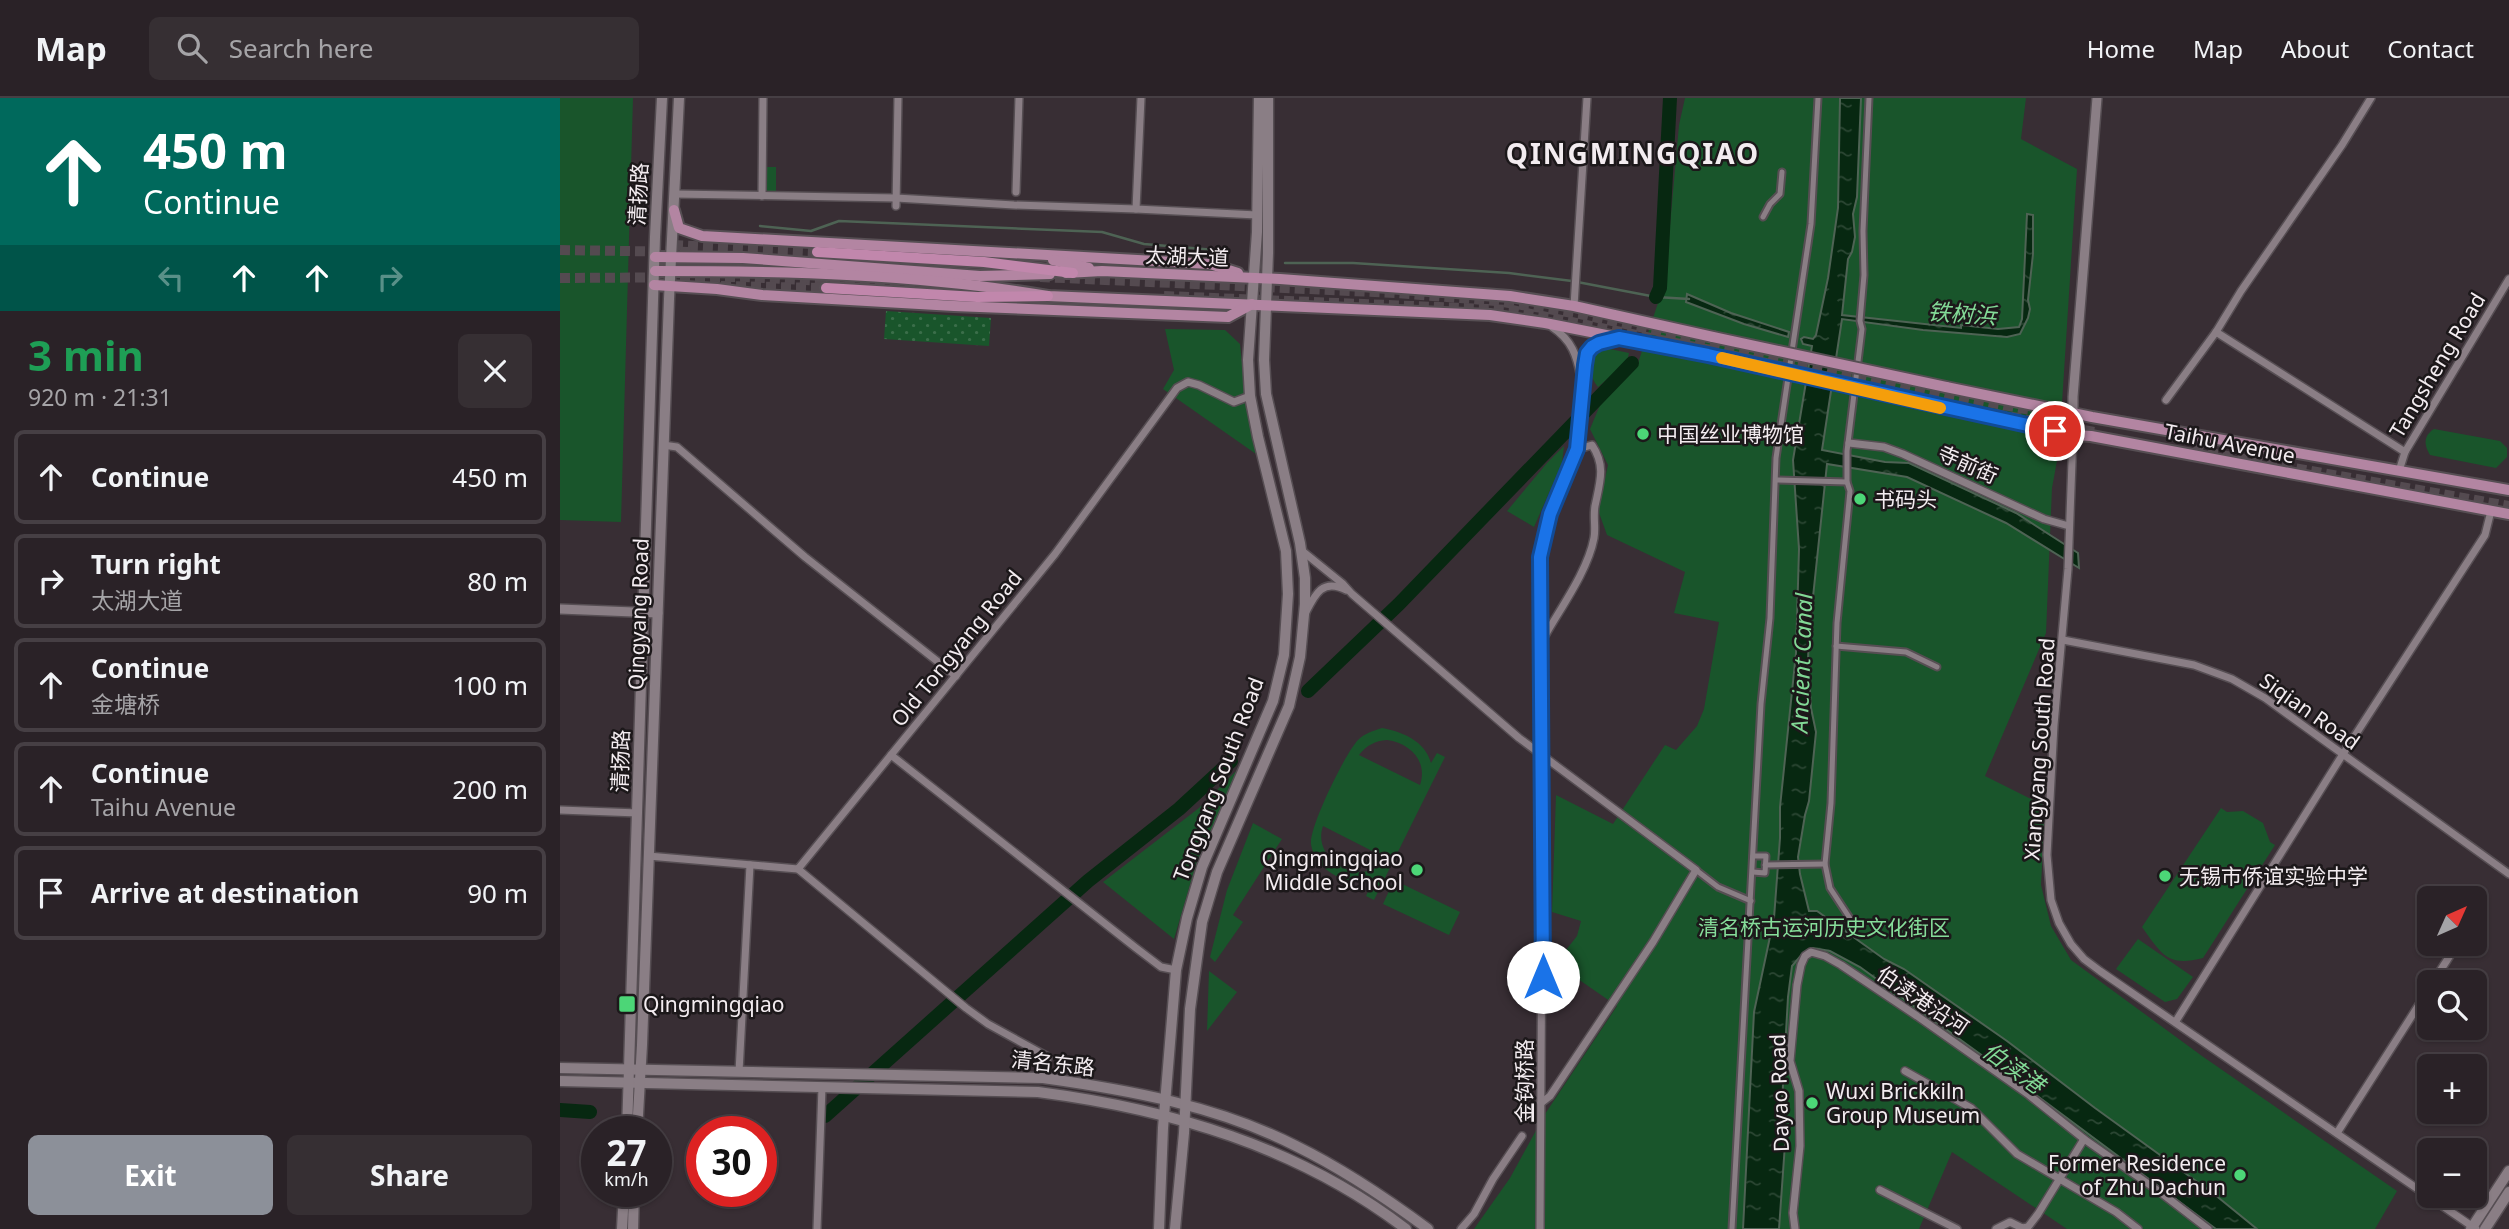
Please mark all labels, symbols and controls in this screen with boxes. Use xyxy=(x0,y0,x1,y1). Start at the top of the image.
search box xyxy=(149,17,639,80)
text: Map xyxy=(35,26,107,71)
icon: search xyxy=(173,29,211,67)
text: Search here xyxy=(229,30,373,66)
text: Home xyxy=(2087,32,2155,65)
text: Map xyxy=(2193,32,2243,65)
text: About xyxy=(2281,32,2349,65)
text: Contact xyxy=(2387,32,2474,65)
text: 450 m xyxy=(143,117,288,183)
icon: ahead xyxy=(28,126,119,217)
district label: QINGMINGQIAO xyxy=(1506,134,1760,172)
street label: 清扬路 xyxy=(622,162,654,226)
text: Continue xyxy=(143,180,280,223)
street label: 太湖大道 xyxy=(1145,241,1229,271)
icon: left xyxy=(152,259,190,297)
icon: ahead xyxy=(225,259,263,297)
icon: ahead xyxy=(298,259,336,297)
icon: right xyxy=(371,259,409,297)
street label: Tangsheng Road xyxy=(2383,287,2491,443)
water label: 铁树浜 xyxy=(1926,295,2000,332)
text: 3 min xyxy=(28,326,144,383)
button: close xyxy=(458,334,532,408)
text: 920 m · 21:31 xyxy=(28,381,172,413)
pin xyxy=(2025,401,2085,461)
icon: arrive xyxy=(2036,412,2074,450)
street label: Taihu Avenue xyxy=(2162,417,2298,469)
place label: 中国丝业博物馆 xyxy=(1657,420,1804,448)
marker: 中国丝业博物馆 xyxy=(1635,426,1651,442)
street label: 寺前街 xyxy=(1934,438,2002,490)
icon: ahead xyxy=(32,458,70,496)
text: Continue xyxy=(91,459,209,495)
text: 450 m xyxy=(452,459,528,495)
place label: 书码头 xyxy=(1874,485,1937,513)
marker: 书码头 xyxy=(1852,491,1868,507)
street label: Qingyang Road xyxy=(621,538,655,690)
text: Turn right xyxy=(91,546,221,582)
icon: right xyxy=(32,562,70,600)
text: 80 m xyxy=(467,563,528,599)
street label: Old Tongyang Road xyxy=(884,564,1028,732)
text: 太湖大道 xyxy=(91,584,183,616)
water label: Ancient Canal xyxy=(1782,591,1819,735)
street label: Xiangyang South Road xyxy=(2017,637,2061,861)
text: Continue xyxy=(91,650,209,686)
icon: ahead xyxy=(32,666,70,704)
street label: Siqian Road xyxy=(2254,666,2366,756)
text: 100 m xyxy=(452,667,528,703)
street label: Tongyang South Road xyxy=(1166,673,1270,885)
text: 金塘桥 xyxy=(91,688,160,720)
street label: 清扬路 xyxy=(605,729,635,793)
text: Continue xyxy=(91,755,209,791)
icon: ahead xyxy=(32,770,70,808)
text: 200 m xyxy=(452,771,528,807)
text: Taihu Avenue xyxy=(91,791,236,823)
place label: Qingmingqiao Middle School xyxy=(1262,844,1403,896)
marker: Qingmingqiao Middle School xyxy=(1409,862,1425,878)
place label: 无锡市侨谊实验中学 xyxy=(2179,862,2368,890)
marker: 无锡市侨谊实验中学 xyxy=(2157,868,2173,884)
icon: arrive xyxy=(32,874,70,912)
text: Arrive at destination xyxy=(91,875,360,911)
text: 90 m xyxy=(467,875,528,911)
north arrow xyxy=(2417,886,2487,956)
map controls xyxy=(2417,886,2487,1208)
park label: 清名桥古运河历史文化街区 xyxy=(1698,913,1950,941)
position arrow xyxy=(1506,940,1580,1014)
street label: 伯渎港沿河 xyxy=(1872,959,1974,1041)
button: search xyxy=(2417,970,2487,1040)
place label: Qingmingqiao xyxy=(643,990,784,1018)
marker: Qingmingqiao xyxy=(617,994,637,1014)
street label: Dayao Road xyxy=(1763,1033,1795,1153)
water label: 伯渎港 xyxy=(1977,1034,2054,1102)
street label: 金钩桥路 xyxy=(1510,1039,1538,1123)
street label: 清名东路 xyxy=(1010,1045,1096,1081)
button: + xyxy=(2417,1054,2487,1124)
place label: Wuxi Brickkiln Group Museum xyxy=(1826,1077,1980,1129)
marker: Wuxi Brickkiln Group Museum xyxy=(1804,1095,1820,1111)
speed limit sign: 30 xyxy=(686,1116,777,1207)
text: 27 xyxy=(606,1129,647,1176)
button: Exit xyxy=(28,1135,273,1215)
button: Share xyxy=(287,1135,532,1215)
button: − xyxy=(2417,1138,2487,1208)
place label: Former Residence of Zhu Dachun xyxy=(2048,1149,2226,1201)
text: km/h xyxy=(604,1167,649,1191)
marker: Former Residence of Zhu Dachun xyxy=(2232,1167,2248,1183)

